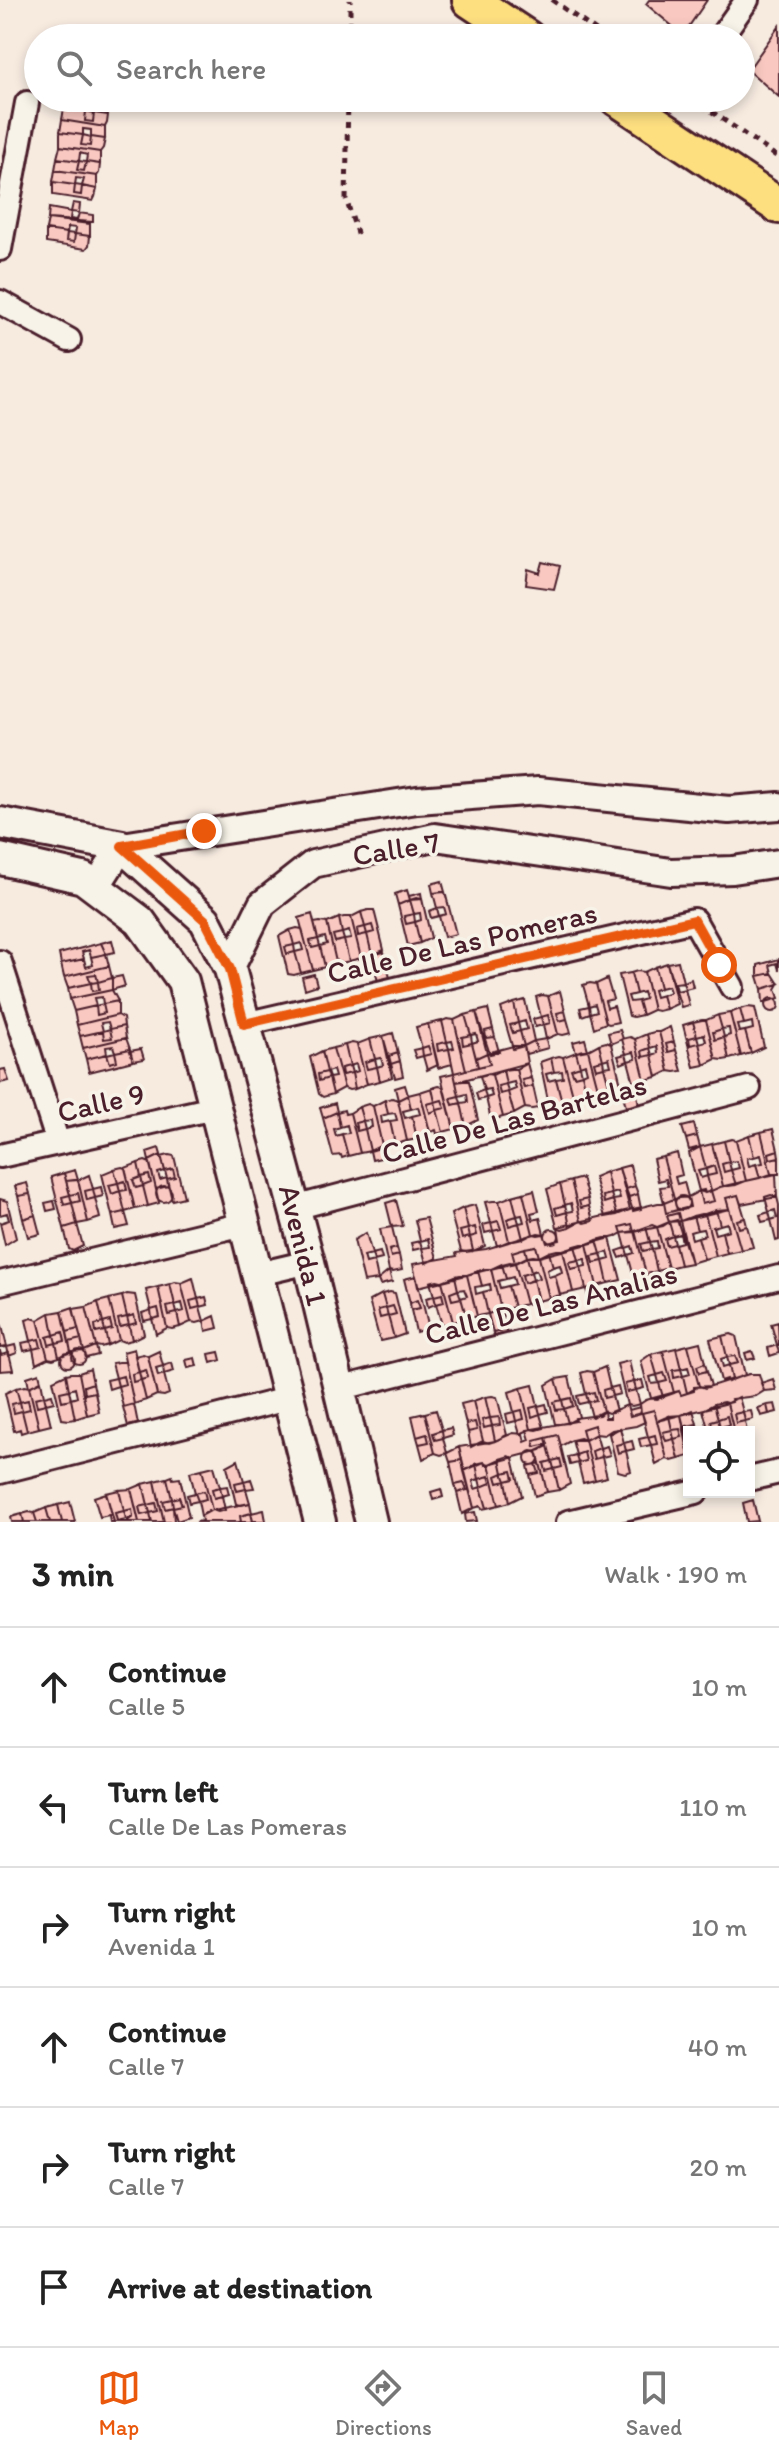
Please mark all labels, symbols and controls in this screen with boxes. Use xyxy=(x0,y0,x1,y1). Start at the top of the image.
search box xyxy=(24,24,755,112)
icon: search xyxy=(52,46,96,90)
text: Search here xyxy=(116,50,266,87)
route end xyxy=(186,813,222,849)
street label: Calle 7 xyxy=(350,823,442,874)
street label: Calle De Las Pomeras xyxy=(323,893,600,992)
route start xyxy=(701,947,737,983)
street label: Calle De Las Bartelas xyxy=(377,1065,650,1172)
street label: Calle 9 xyxy=(54,1075,148,1131)
street label: Avenida 1 xyxy=(271,1181,336,1309)
street label: Calle De Las Analias xyxy=(421,1254,681,1353)
map controls xyxy=(683,1426,755,1498)
button: locate xyxy=(683,1426,755,1498)
text: 3 min xyxy=(32,1554,114,1595)
text: Walk · 190 m xyxy=(604,1558,747,1590)
text: Continue xyxy=(108,1653,227,1690)
icon: ahead xyxy=(32,1665,76,1709)
text: 10 m xyxy=(691,1671,747,1703)
text: Calle 5 xyxy=(108,1690,185,1722)
text: Turn left xyxy=(108,1773,219,1810)
icon: left xyxy=(32,1785,76,1829)
text: 110 m xyxy=(679,1791,747,1823)
text: Calle De Las Pomeras xyxy=(108,1810,347,1842)
text: Turn right xyxy=(108,1893,236,1930)
icon: right xyxy=(32,1905,76,1949)
text: 10 m xyxy=(691,1911,747,1943)
text: Avenida 1 xyxy=(108,1930,215,1962)
text: Continue xyxy=(108,2013,227,2050)
icon: ahead xyxy=(32,2025,76,2069)
text: 40 m xyxy=(688,2031,747,2063)
text: Calle 7 xyxy=(108,2050,184,2082)
text: Turn right xyxy=(108,2133,236,2170)
icon: right xyxy=(32,2145,76,2189)
text: 20 m xyxy=(690,2151,747,2183)
text: Calle 7 xyxy=(108,2170,184,2202)
icon: arrive xyxy=(32,2265,76,2309)
text: Arrive at destination xyxy=(108,2269,372,2306)
tab: Map xyxy=(97,2366,141,2441)
tab: Directions xyxy=(335,2366,432,2441)
tab: Saved xyxy=(626,2366,682,2441)

